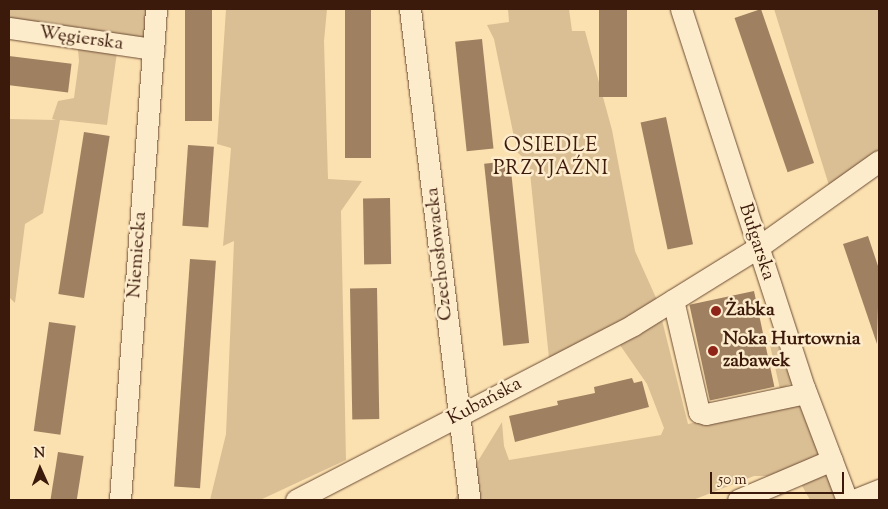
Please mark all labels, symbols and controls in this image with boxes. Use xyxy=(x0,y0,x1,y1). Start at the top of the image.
street label: Węgierska xyxy=(37,22,125,56)
district label: OSIEDLE PRZYJAŹNI xyxy=(492,135,610,182)
street label: Czechosłowacka xyxy=(422,186,458,322)
street label: Bułgarska xyxy=(733,201,779,283)
street label: Niemiecka xyxy=(124,211,152,299)
place label: Żabka xyxy=(726,300,775,322)
marker: Żabka xyxy=(710,305,722,317)
place label: Noka Hurtownia zabawek xyxy=(723,329,860,373)
marker: Noka Hurtownia zabawek xyxy=(707,345,719,357)
street label: Kubańska xyxy=(444,373,526,431)
north arrow xyxy=(15,444,65,494)
text: N xyxy=(34,444,45,464)
scale bar xyxy=(713,462,847,494)
text: 50 m xyxy=(718,470,747,491)

